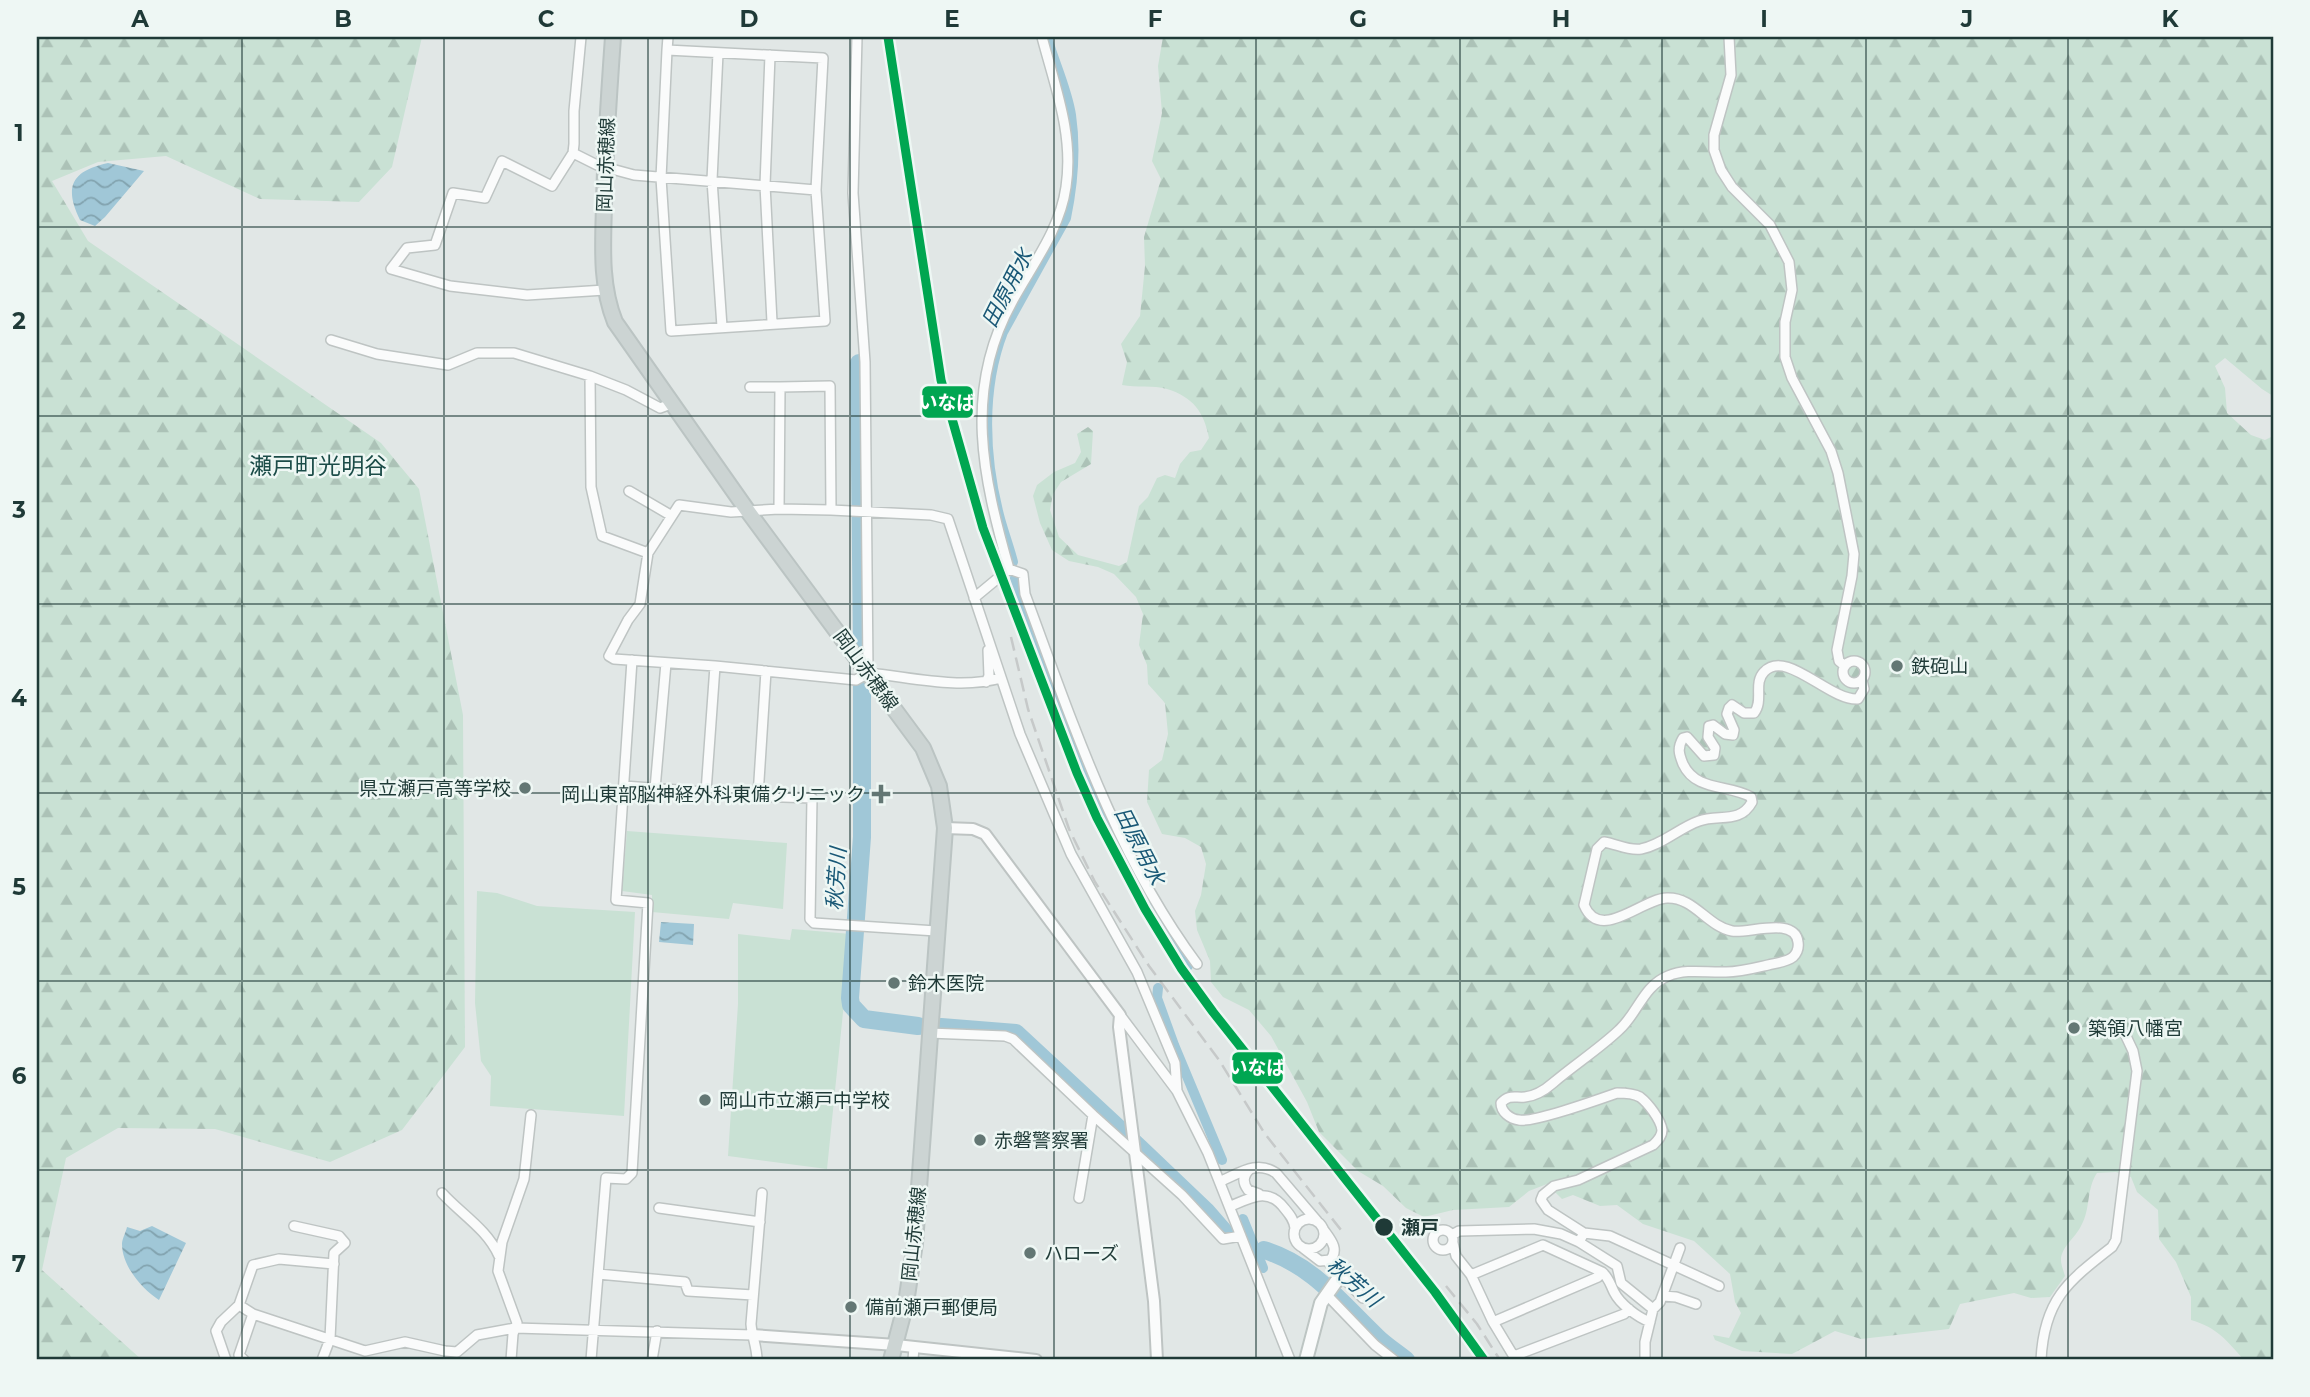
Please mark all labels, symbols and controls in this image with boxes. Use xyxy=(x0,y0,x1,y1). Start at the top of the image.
text: A xyxy=(130,5,149,33)
text: B xyxy=(334,5,352,33)
text: C xyxy=(538,5,555,33)
text: D xyxy=(740,5,759,33)
text: E xyxy=(944,5,960,33)
text: F xyxy=(1148,5,1163,33)
text: G xyxy=(1349,5,1367,33)
text: H xyxy=(1552,5,1570,33)
text: I xyxy=(1760,5,1768,33)
text: J xyxy=(1960,5,1973,33)
text: K xyxy=(2161,5,2179,33)
street label: 岡山赤穂線 xyxy=(593,117,619,213)
text: 1 xyxy=(14,119,24,147)
water label: 田原用水 xyxy=(977,243,1038,331)
text: 2 xyxy=(12,307,26,335)
line badge: いなば xyxy=(921,385,974,419)
text: いなば xyxy=(918,391,976,414)
district label: 瀬戸町光明谷 xyxy=(249,452,387,480)
text: 3 xyxy=(11,496,26,524)
street label: 岡山赤穂線 xyxy=(829,625,903,715)
place label: 鉄砲山 xyxy=(1911,655,1968,678)
marker: 鉄砲山 xyxy=(1889,658,1905,674)
text: 4 xyxy=(11,684,27,712)
place label: 県立瀬戸高等学校 xyxy=(359,777,511,800)
marker: 県立瀬戸高等学校 xyxy=(517,780,533,796)
place label: 岡山東部脳神経外科東備クリニック xyxy=(561,783,865,806)
marker: 岡山東部脳神経外科東備クリニック xyxy=(871,784,891,804)
water label: 田原用水 xyxy=(1110,803,1171,891)
water label: 秋芳川 xyxy=(821,845,851,911)
text: 5 xyxy=(12,873,26,901)
place label: 鈴木医院 xyxy=(908,972,984,995)
marker: 鈴木医院 xyxy=(886,975,902,991)
place label: 築領八幡宮 xyxy=(2088,1017,2183,1040)
marker: 築領八幡宮 xyxy=(2066,1020,2082,1036)
line badge: いなば xyxy=(1231,1051,1284,1085)
text: いなば xyxy=(1228,1056,1286,1079)
text: 6 xyxy=(12,1062,27,1090)
place label: 岡山市立瀬戸中学校 xyxy=(719,1089,890,1112)
marker: 岡山市立瀬戸中学校 xyxy=(697,1092,713,1108)
place label: 赤磐警察署 xyxy=(994,1129,1089,1152)
marker: 赤磐警察署 xyxy=(972,1132,988,1148)
street label: 岡山赤穂線 xyxy=(898,1186,930,1282)
marker: 瀬戸 xyxy=(1373,1216,1395,1238)
place label: 瀬戸 xyxy=(1401,1216,1439,1239)
place label: ハローズ xyxy=(1044,1242,1119,1265)
marker: ハローズ xyxy=(1022,1245,1038,1261)
text: 7 xyxy=(12,1250,26,1278)
water label: 秋芳川 xyxy=(1322,1252,1387,1313)
place label: 備前瀬戸郵便局 xyxy=(865,1296,998,1319)
marker: 備前瀬戸郵便局 xyxy=(843,1299,859,1315)

